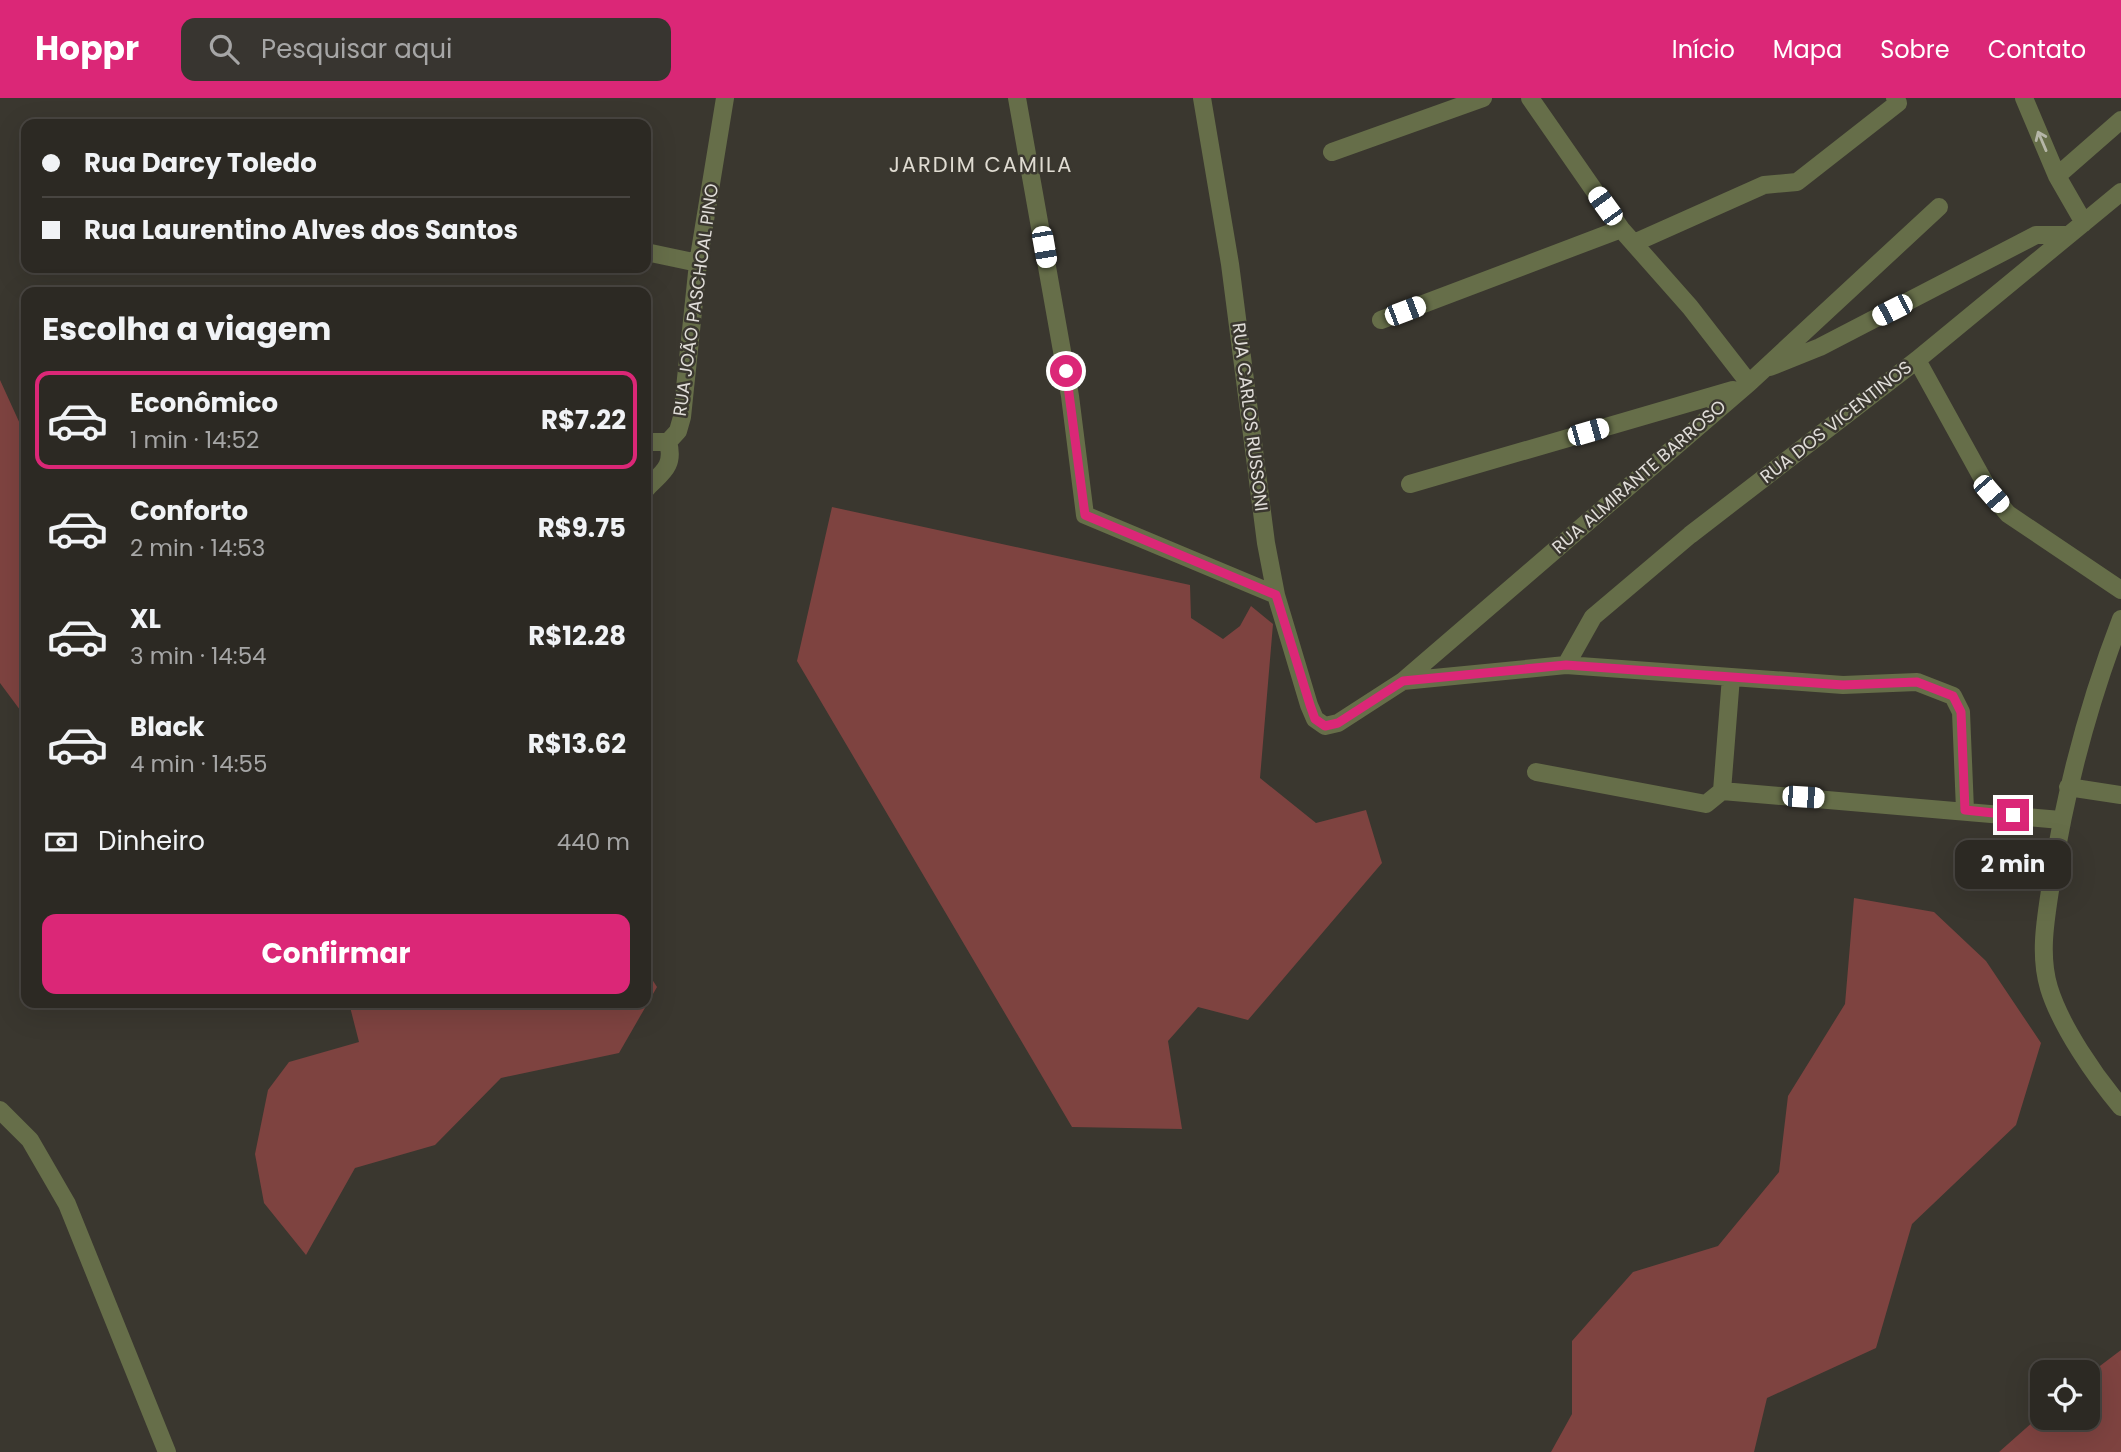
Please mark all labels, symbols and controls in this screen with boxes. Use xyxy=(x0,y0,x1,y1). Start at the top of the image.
search box xyxy=(181,18,671,81)
text: Hoppr xyxy=(35,25,139,72)
icon: search xyxy=(205,30,243,68)
text: Pesquisar aqui xyxy=(261,31,452,67)
text: Início xyxy=(1672,33,1735,66)
text: Mapa xyxy=(1773,33,1842,66)
text: Sobre xyxy=(1880,33,1950,66)
text: Contato xyxy=(1988,33,2086,66)
one-way arrow xyxy=(2034,130,2047,152)
text: Rua Darcy Toledo xyxy=(84,145,317,181)
district label: JARDIM CAMILA xyxy=(889,150,1073,179)
street label: RUA JOÃO PASCHOAL PINO xyxy=(667,182,724,418)
car xyxy=(1585,183,1626,229)
text: Rua Laurentino Alves dos Santos xyxy=(84,212,518,248)
car xyxy=(1031,224,1058,270)
car xyxy=(1869,291,1916,329)
car xyxy=(1382,294,1429,328)
text: Escolha a viagem xyxy=(42,306,331,351)
street label: RUA CARLOS RUSSONI xyxy=(1227,321,1274,513)
street label: RUA DOS VICENTINOS xyxy=(1755,354,1917,489)
route start xyxy=(1050,355,1082,387)
text: Econômico xyxy=(130,385,278,421)
icon: car xyxy=(46,389,109,452)
street label: RUA ALMIRANTE BARROSO xyxy=(1546,394,1731,559)
text: R$7.22 xyxy=(541,402,626,438)
car xyxy=(1565,416,1612,448)
text: 1 min · 14:52 xyxy=(130,424,259,456)
car xyxy=(1970,471,2013,517)
text: Conforto xyxy=(130,493,248,529)
icon: car xyxy=(46,497,109,560)
text: R$9.75 xyxy=(538,510,626,546)
text: 2 min · 14:53 xyxy=(130,532,265,564)
text: XL xyxy=(130,601,161,637)
icon: car xyxy=(46,605,109,668)
text: R$12.28 xyxy=(528,618,626,654)
text: 3 min · 14:54 xyxy=(130,640,267,672)
text: Black xyxy=(130,709,204,745)
icon: car xyxy=(46,713,109,776)
text: R$13.62 xyxy=(528,726,626,762)
text: 4 min · 14:55 xyxy=(130,748,267,780)
car xyxy=(1782,785,1825,809)
route end xyxy=(1997,799,2029,831)
icon: cash xyxy=(42,823,80,861)
text: Dinheiro xyxy=(98,823,205,859)
text: 440 m xyxy=(557,826,630,858)
callout: 2 min xyxy=(1955,840,2071,888)
text: 2 min xyxy=(1981,848,2045,880)
button: Confirmar xyxy=(42,914,630,994)
map controls xyxy=(2030,1360,2100,1430)
button: locate xyxy=(2030,1360,2100,1430)

